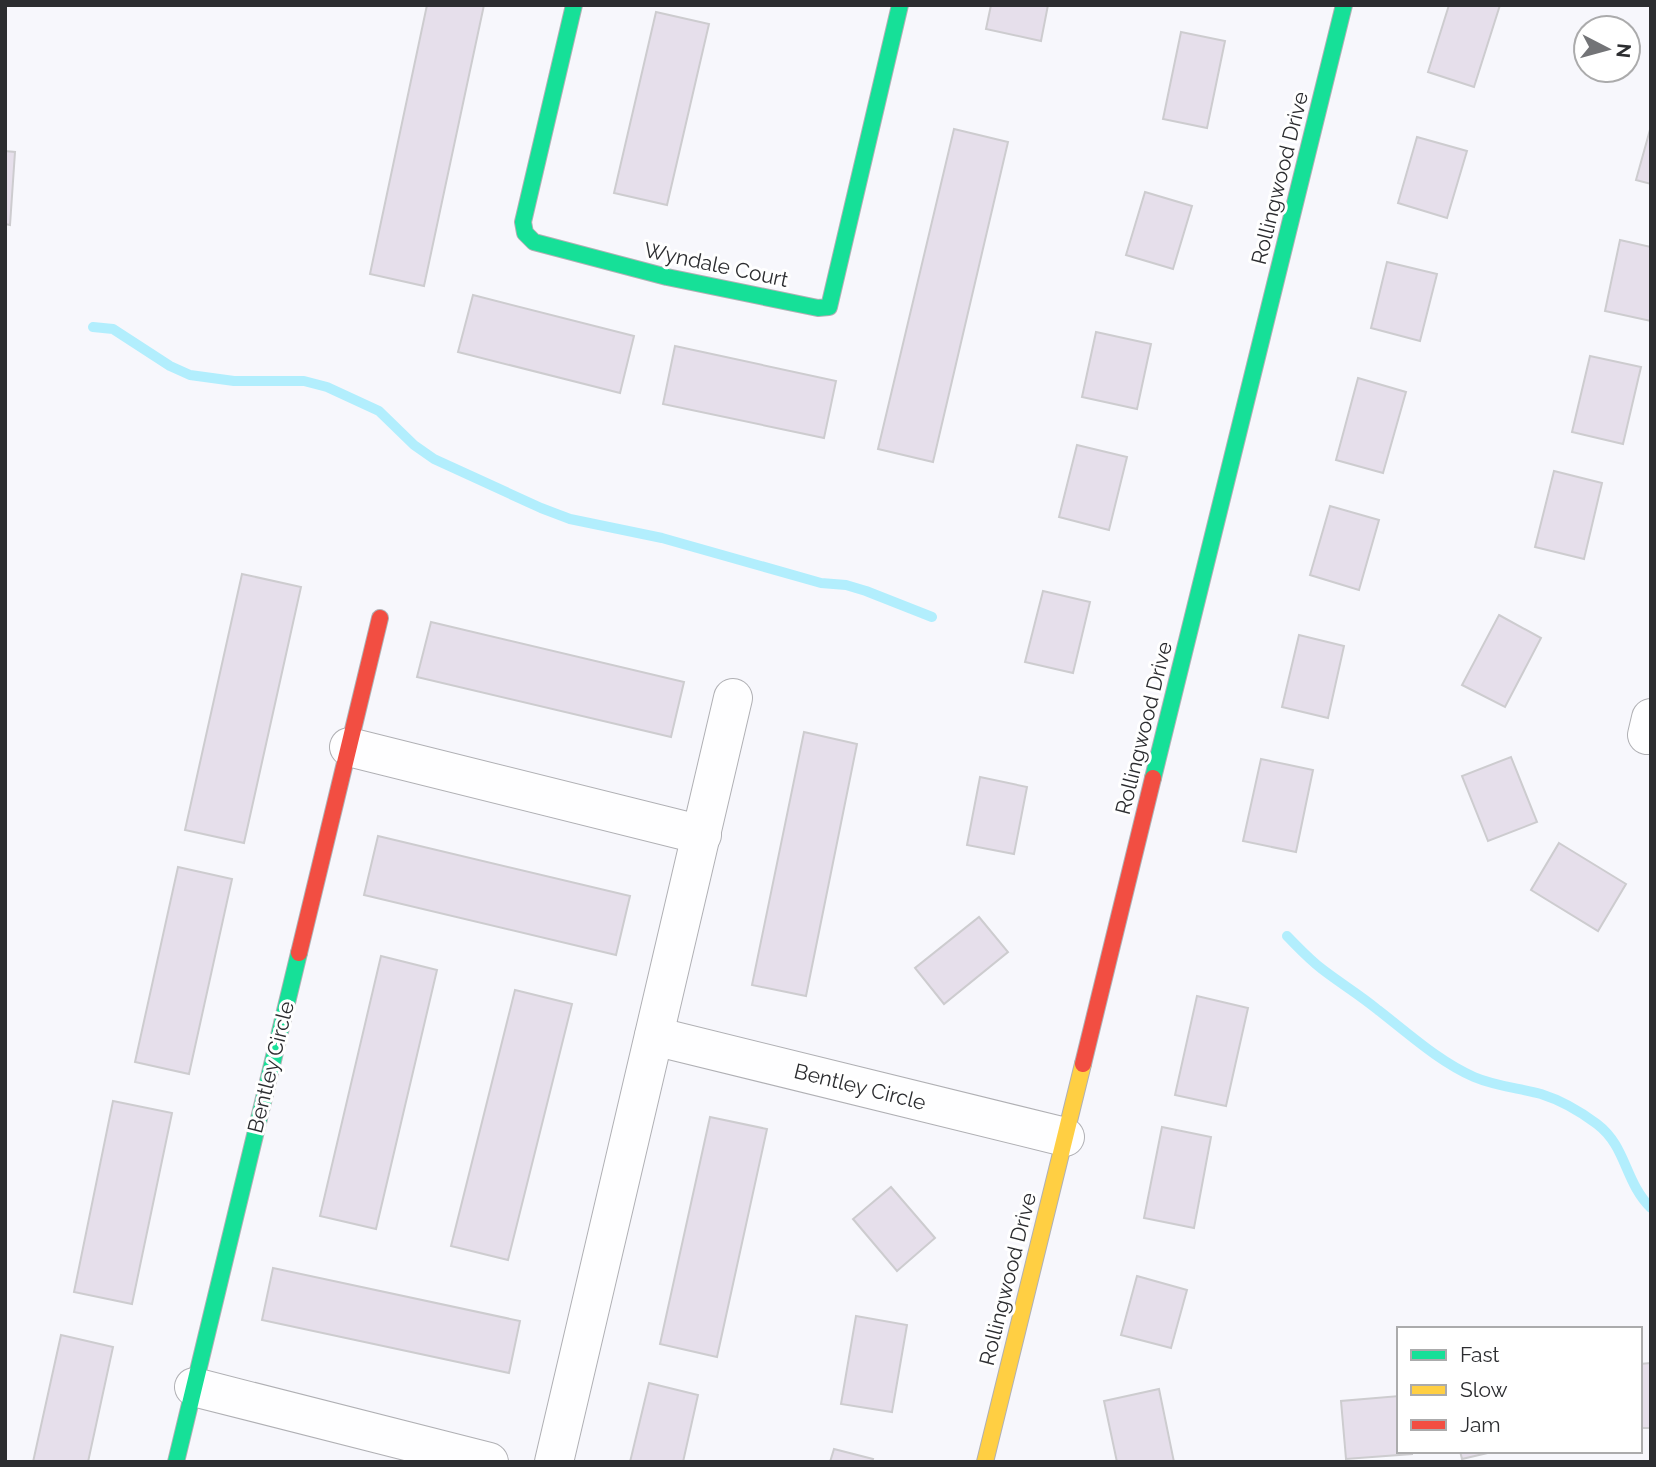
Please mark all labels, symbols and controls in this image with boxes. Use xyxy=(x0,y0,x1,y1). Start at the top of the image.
north arrow xyxy=(1572,14,1642,84)
text: N xyxy=(1612,42,1636,59)
street label: Rollingwood Drive xyxy=(1246,89,1313,267)
street label: Wyndale Court xyxy=(642,237,791,292)
street label: Rollingwood Drive xyxy=(1110,639,1177,817)
street label: Bentley Circle xyxy=(242,998,299,1135)
street label: Bentley Circle xyxy=(792,1058,929,1115)
street label: Rollingwood Drive xyxy=(974,1190,1041,1368)
legend xyxy=(1397,1327,1642,1453)
text: Fast xyxy=(1460,1342,1500,1367)
text: Slow xyxy=(1460,1377,1508,1402)
text: Jam xyxy=(1460,1412,1501,1437)

